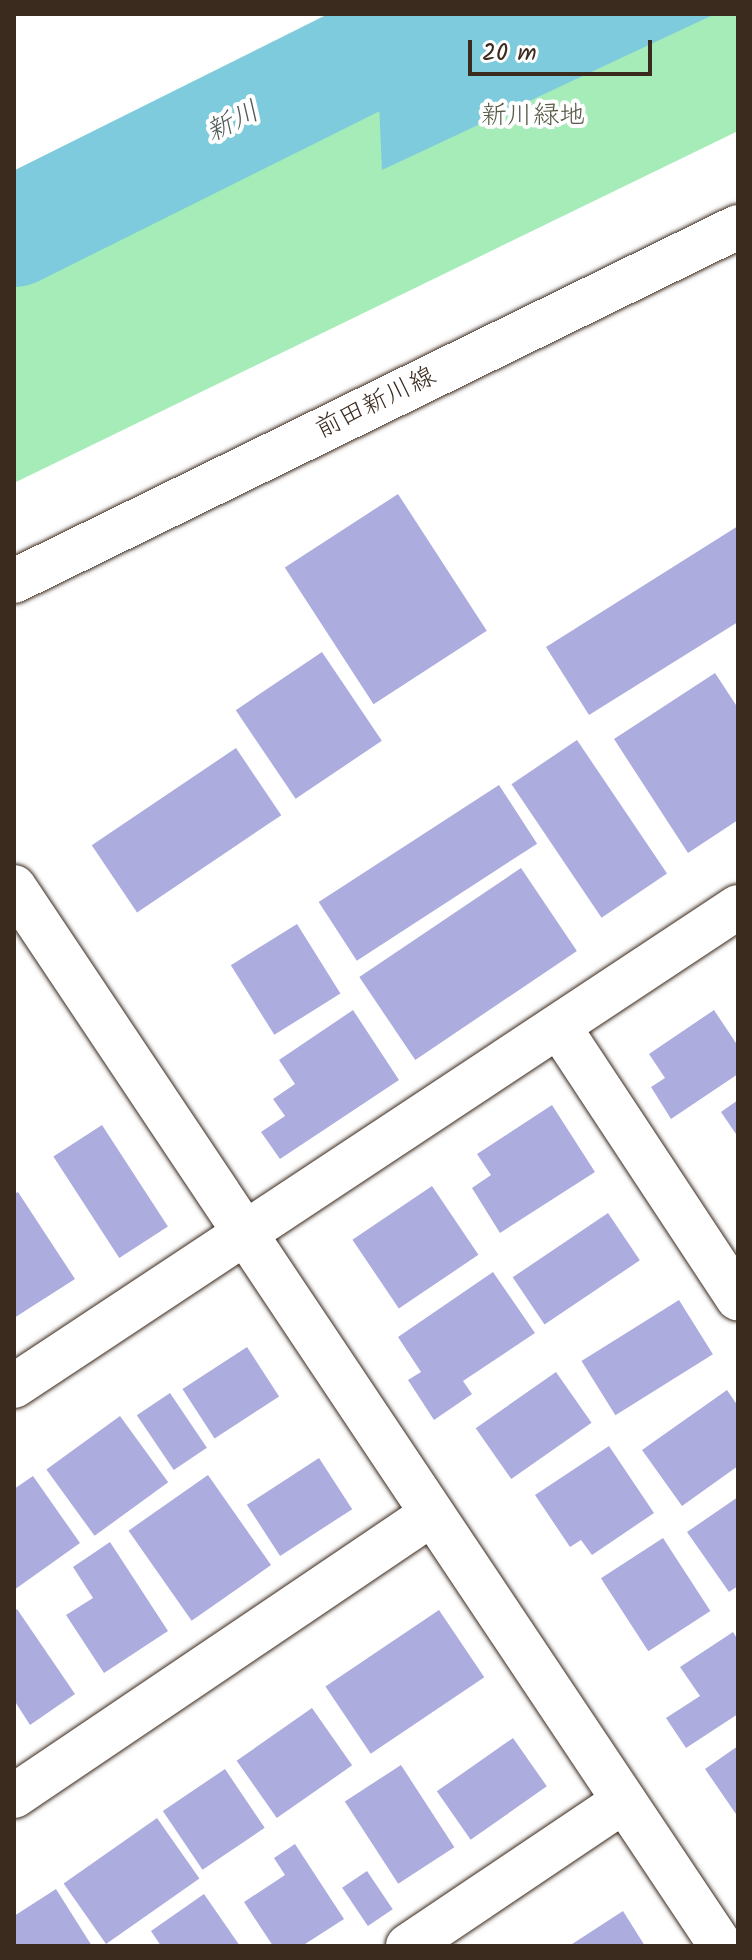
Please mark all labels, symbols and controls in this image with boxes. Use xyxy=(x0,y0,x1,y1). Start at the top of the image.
scale bar xyxy=(472,24,656,74)
text: 20 m xyxy=(482,34,537,73)
water label: 新川 xyxy=(200,95,266,151)
park label: 新川緑地 xyxy=(481,101,585,133)
street label: 前田新川線 xyxy=(311,361,441,447)

